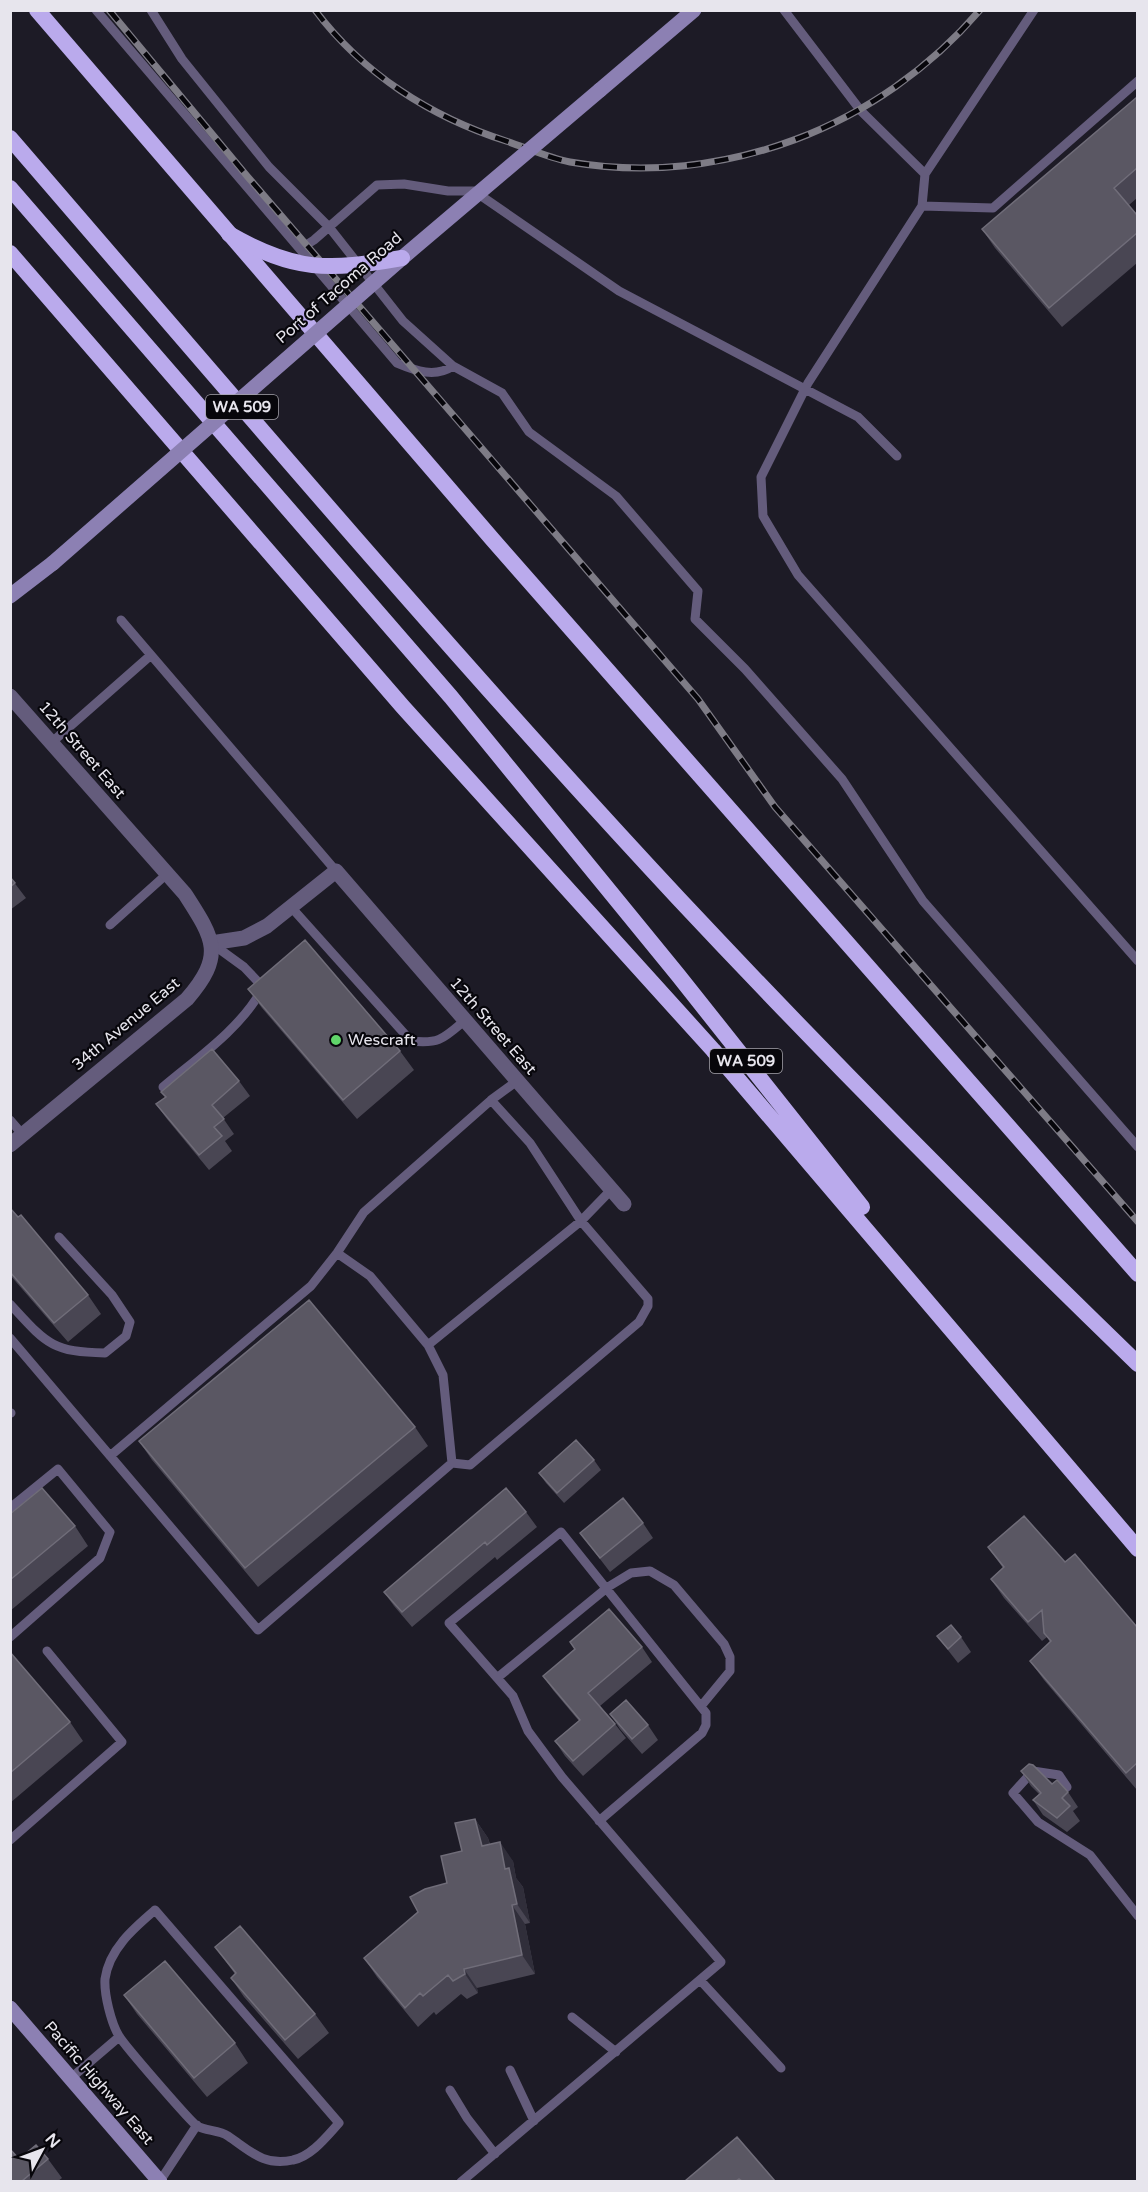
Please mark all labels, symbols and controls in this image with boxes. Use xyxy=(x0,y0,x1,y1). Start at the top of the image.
street label: Port of Tacoma Road xyxy=(272,228,406,348)
road number: WA 509 xyxy=(206,395,278,419)
street label: 12th Street East xyxy=(34,697,130,803)
street label: 34th Avenue East xyxy=(68,973,184,1075)
street label: 12th Street East xyxy=(445,973,541,1079)
place label: Wescraft xyxy=(348,1030,416,1050)
marker: Wescraft xyxy=(329,1033,343,1047)
road number: WA 509 xyxy=(710,1049,782,1073)
street label: Pacific Highway East xyxy=(40,2017,158,2149)
north arrow xyxy=(12,2120,72,2180)
text: N xyxy=(41,2129,64,2152)

